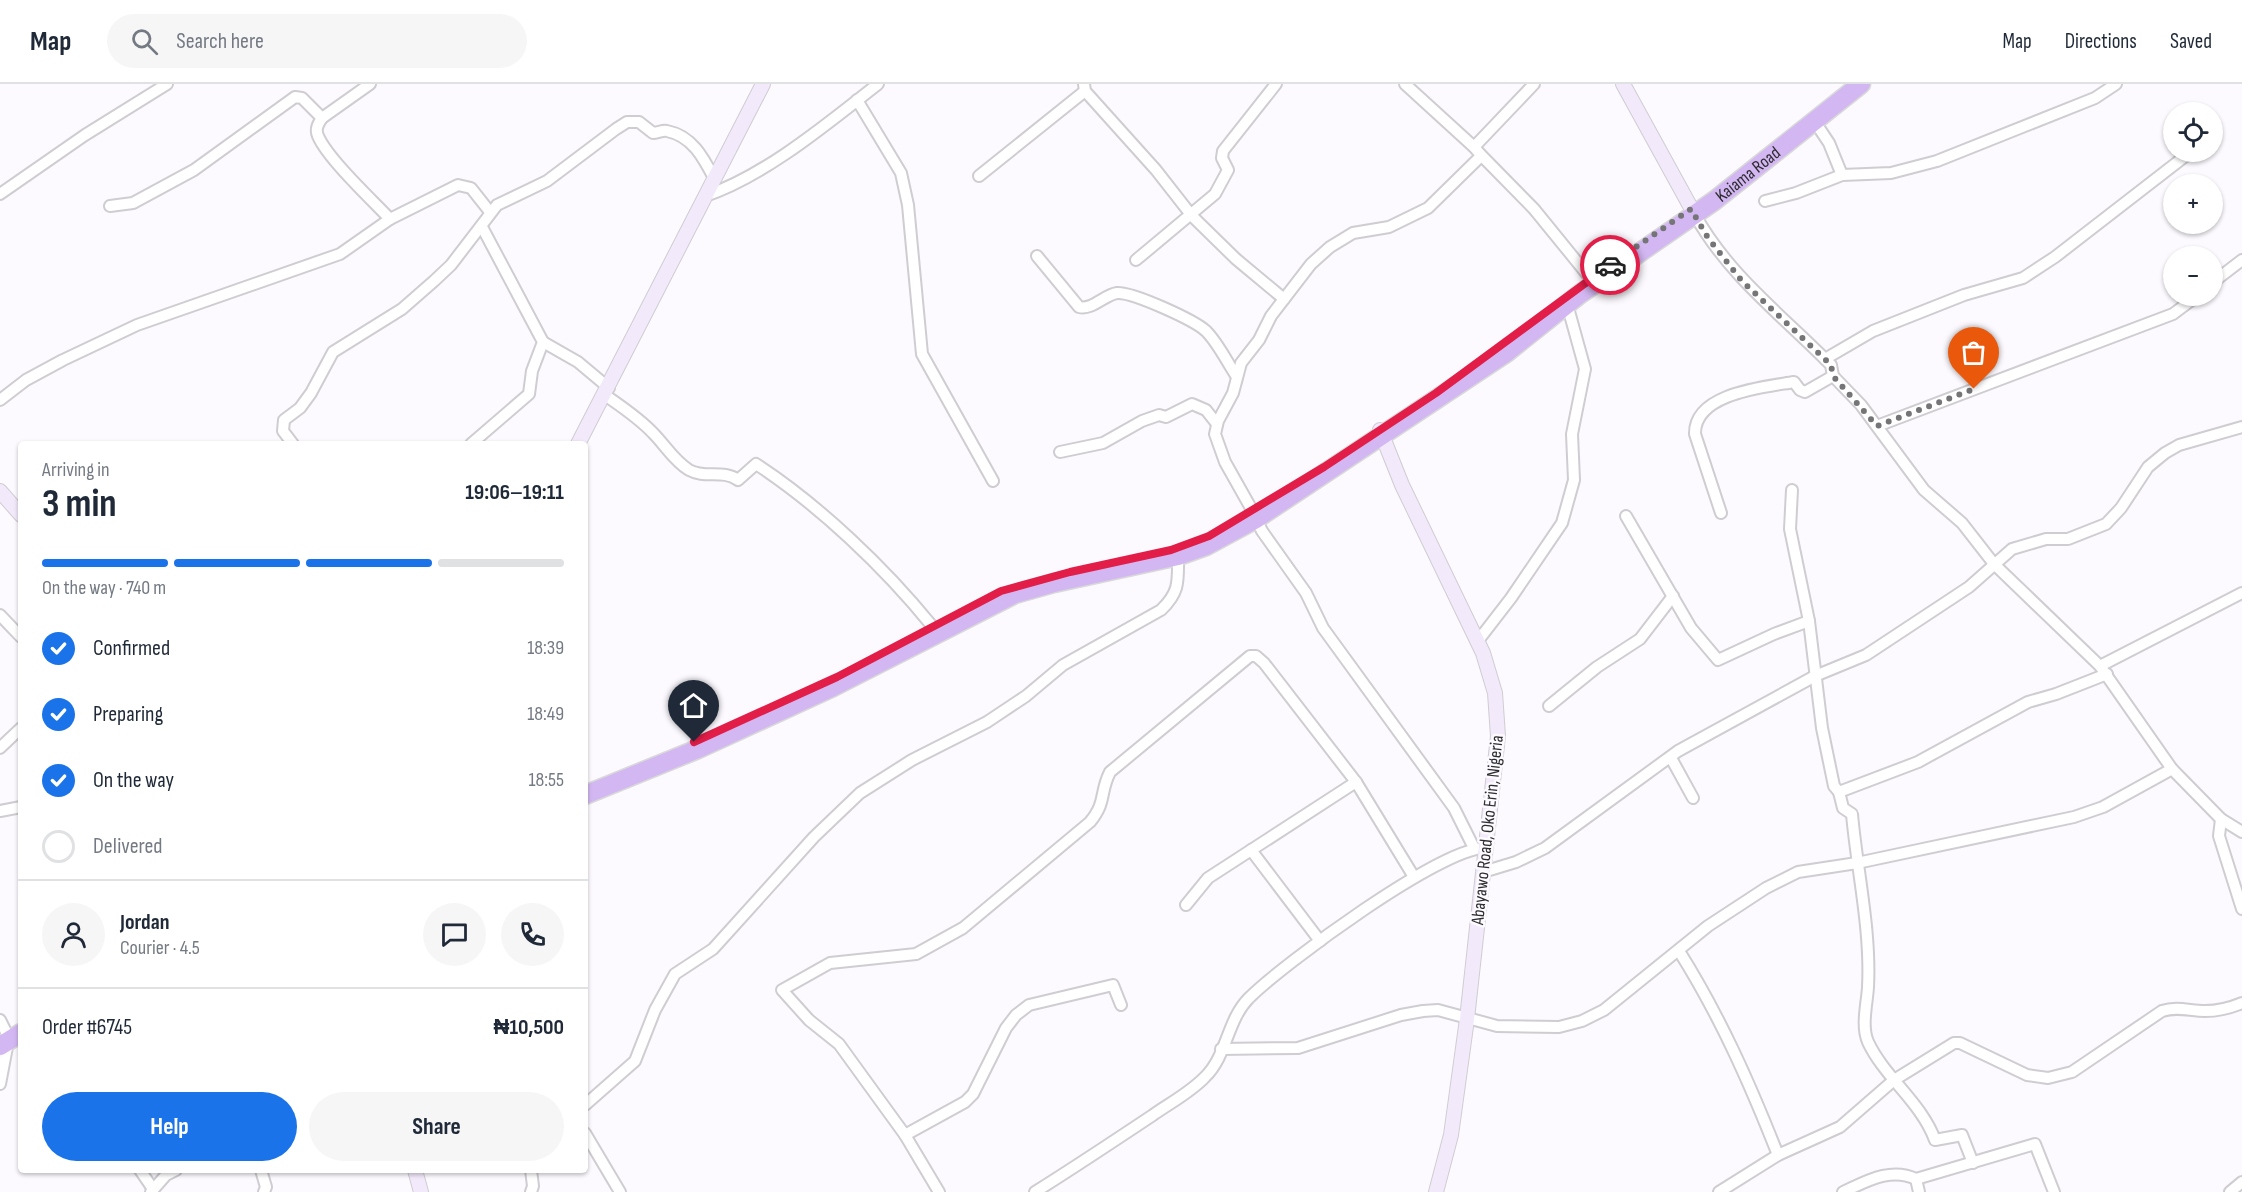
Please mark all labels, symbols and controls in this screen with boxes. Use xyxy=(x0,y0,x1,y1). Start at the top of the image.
search box xyxy=(107,14,527,68)
text: Map xyxy=(30,25,71,58)
icon: search xyxy=(128,25,161,58)
text: Search here xyxy=(176,28,264,55)
text: Map xyxy=(2002,29,2032,54)
text: Directions xyxy=(2065,29,2137,54)
text: Saved xyxy=(2170,29,2212,54)
map controls xyxy=(2163,102,2223,306)
button: locate xyxy=(2163,102,2223,162)
street label: Kaiama Road xyxy=(1712,142,1785,207)
button: + xyxy=(2163,174,2223,234)
courier xyxy=(1580,235,1640,295)
button: − xyxy=(2163,246,2223,306)
icon: car xyxy=(1594,249,1627,282)
pin xyxy=(1948,327,1999,389)
icon: bag xyxy=(1957,336,1990,369)
text: Arriving in xyxy=(42,458,110,482)
text: 19:06–19:11 xyxy=(465,479,564,506)
text: 3 min xyxy=(42,481,117,528)
text: On the way · 740 m xyxy=(42,576,166,600)
icon: check xyxy=(42,632,75,665)
text: Confirmed xyxy=(93,635,170,662)
text: 18:39 xyxy=(527,636,564,660)
pin xyxy=(668,680,719,742)
icon: home xyxy=(677,689,710,722)
icon: check xyxy=(42,698,75,731)
text: Preparing xyxy=(93,701,163,728)
text: 18:49 xyxy=(527,702,564,726)
street label: Abayawo Road, Oko Erin, Nigeria xyxy=(1467,734,1508,927)
icon: check xyxy=(42,764,75,797)
text: On the way xyxy=(93,767,174,794)
text: 18:55 xyxy=(528,768,564,792)
text: Delivered xyxy=(93,833,162,860)
button: person xyxy=(42,903,105,966)
button: chat xyxy=(423,903,486,966)
button: phone xyxy=(501,903,564,966)
text: Jordan xyxy=(120,909,169,936)
text: Courier · 4.5 xyxy=(120,936,200,960)
text: Order #6745 xyxy=(42,1014,132,1041)
text: ₦10,500 xyxy=(494,1014,564,1041)
button: Help xyxy=(42,1092,297,1161)
button: Share xyxy=(309,1092,564,1161)

